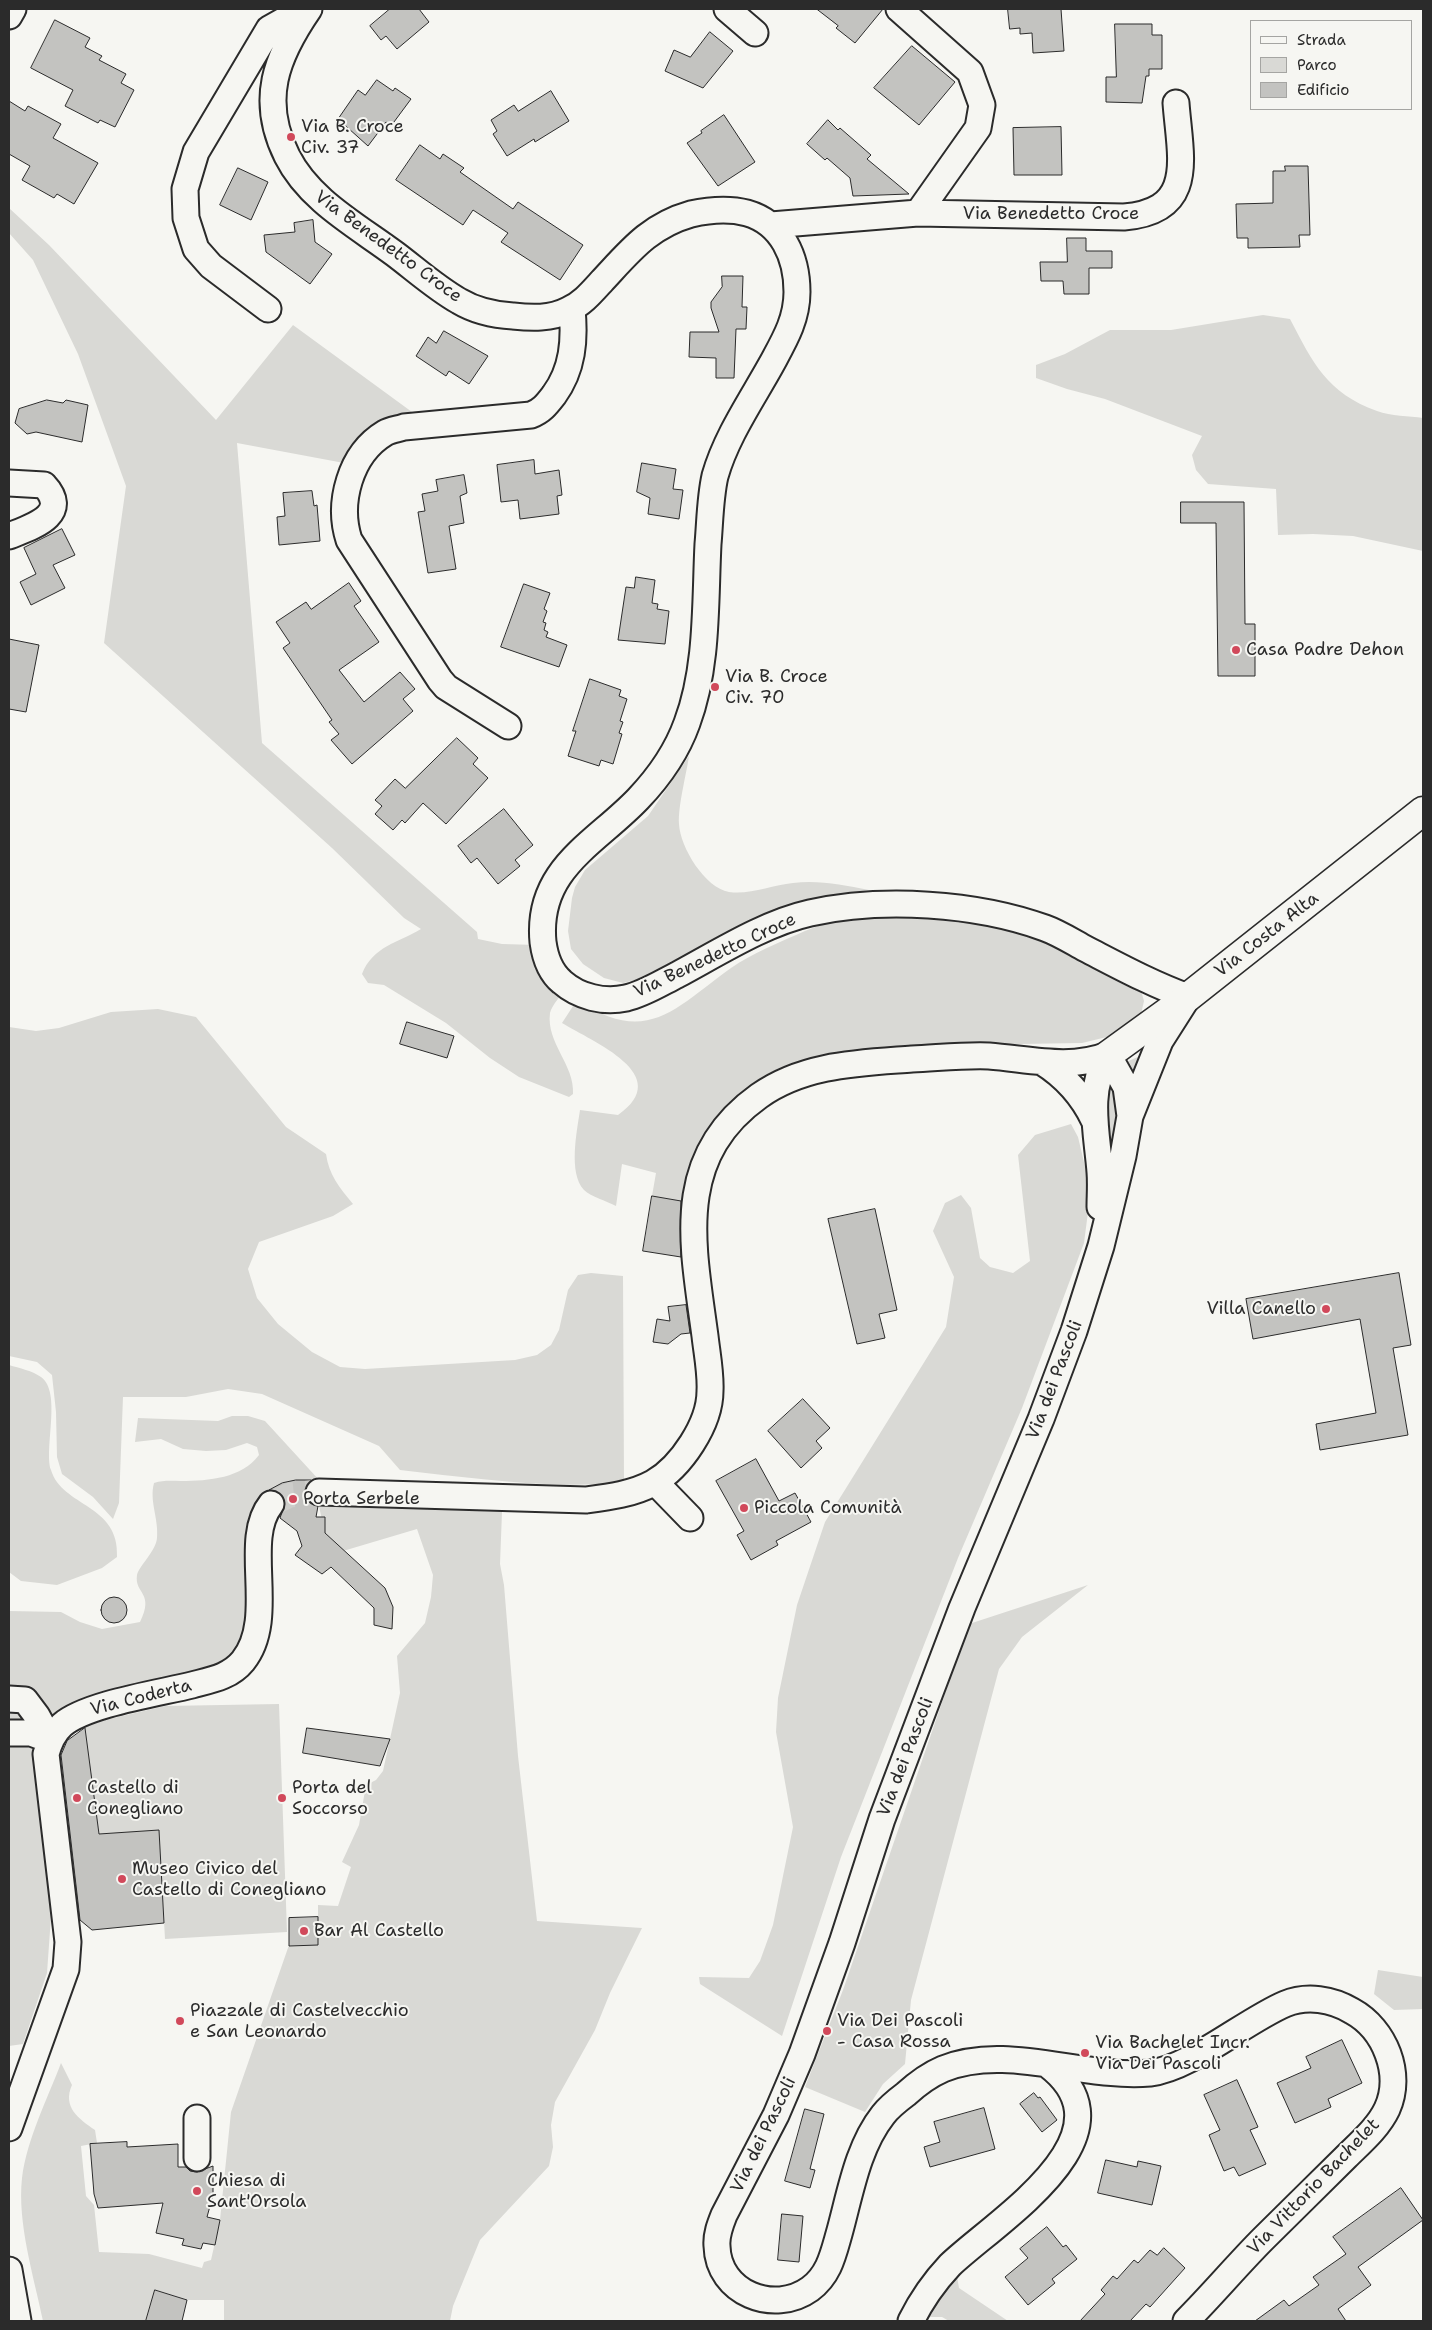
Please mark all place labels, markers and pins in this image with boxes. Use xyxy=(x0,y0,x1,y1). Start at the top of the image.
place label: Via B. Croce Civ. 37 xyxy=(301,116,404,158)
marker: Via B. Croce Civ. 37 xyxy=(285,131,297,143)
place label: Casa Padre Dehon xyxy=(1246,639,1404,661)
marker: Casa Padre Dehon xyxy=(1230,644,1242,656)
place label: Via B. Croce Civ. 70 xyxy=(725,666,828,709)
marker: Via B. Croce Civ. 70 xyxy=(709,681,721,693)
place label: Villa Canello xyxy=(1206,1298,1316,1320)
marker: Villa Canello xyxy=(1320,1303,1332,1315)
place label: Porta Serbele xyxy=(303,1488,420,1510)
marker: Porta Serbele xyxy=(287,1493,299,1505)
place label: Piccola Comunità xyxy=(754,1497,902,1519)
marker: Piccola Comunità xyxy=(738,1502,750,1514)
place label: Castello di Conegliano xyxy=(87,1777,183,1820)
place label: Porta del Soccorso xyxy=(292,1777,372,1820)
marker: Castello di Conegliano xyxy=(71,1792,83,1804)
marker: Porta del Soccorso xyxy=(276,1792,288,1804)
place label: Museo Civico del Castello di Conegliano xyxy=(132,1858,327,1900)
marker: Museo Civico del Castello di Conegliano xyxy=(116,1873,128,1885)
place label: Bar Al Castello xyxy=(314,1920,444,1942)
marker: Bar Al Castello xyxy=(298,1925,310,1937)
place label: Piazzale di Castelvecchio e San Leonardo xyxy=(190,2000,409,2042)
place label: Via Dei Pascoli - Casa Rossa xyxy=(837,2010,963,2052)
marker: Piazzale di Castelvecchio e San Leonardo xyxy=(174,2015,186,2027)
marker: Via Dei Pascoli - Casa Rossa xyxy=(821,2025,833,2037)
place label: Via Bachelet Incr. Via Dei Pascoli xyxy=(1095,2032,1250,2074)
marker: Via Bachelet Incr. Via Dei Pascoli xyxy=(1079,2047,1091,2059)
place label: Chiesa di Sant'Orsola xyxy=(207,2170,306,2212)
marker: Chiesa di Sant'Orsola xyxy=(191,2185,203,2197)

